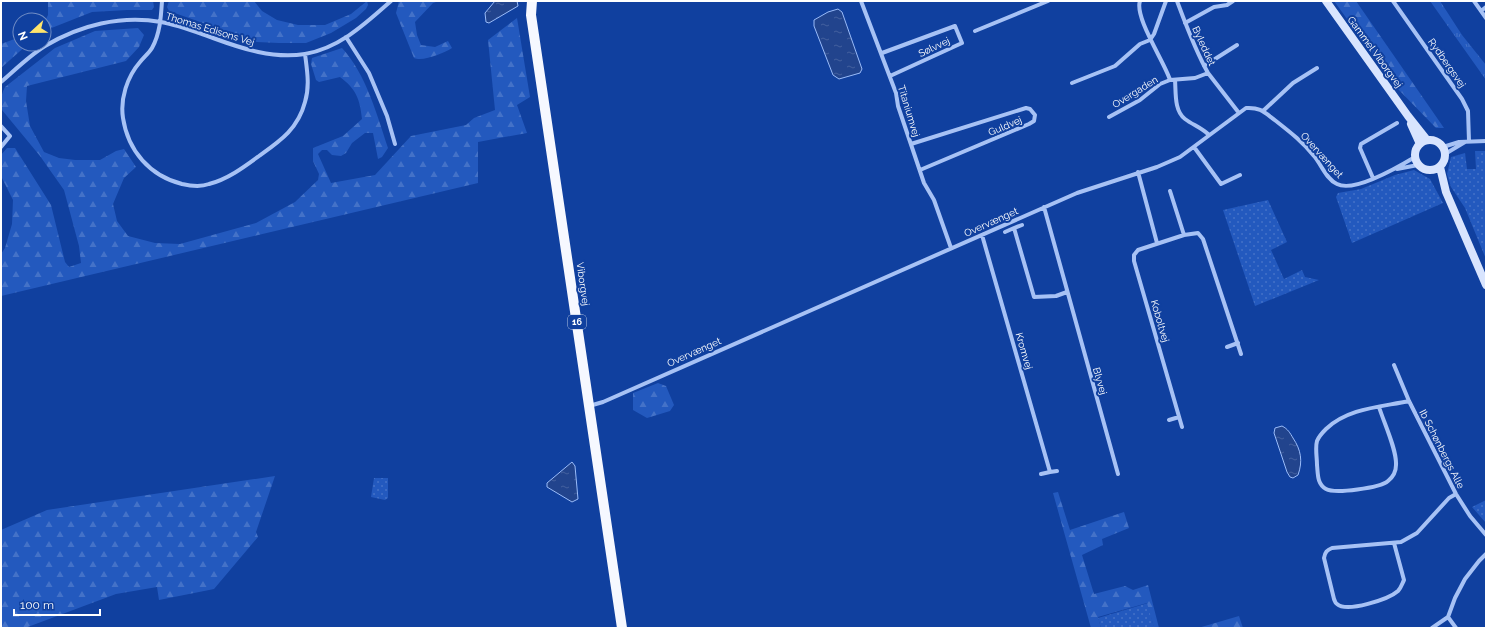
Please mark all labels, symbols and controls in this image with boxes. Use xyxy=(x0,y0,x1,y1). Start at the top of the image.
street label: Thomas Edisons Vej xyxy=(164,10,256,48)
north arrow xyxy=(12,12,52,52)
street label: Gammel Viborgvej xyxy=(1345,14,1405,90)
street label: Byleddet xyxy=(1190,25,1218,68)
text: N xyxy=(16,29,31,42)
street label: Sølvvej xyxy=(917,35,951,59)
street label: Rydbergsvej xyxy=(1426,36,1468,90)
street label: Overgaden xyxy=(1110,74,1160,110)
street label: Titaniumvej xyxy=(896,84,922,138)
street label: Guldvej xyxy=(987,114,1023,138)
street label: Overvænget xyxy=(1299,130,1346,181)
street label: Overvænget xyxy=(962,205,1020,239)
street label: Viborgvej xyxy=(574,261,592,307)
street label: Koboltvej xyxy=(1149,299,1171,343)
road number: 16 xyxy=(568,315,586,329)
street label: Kromvej xyxy=(1013,331,1035,371)
street label: Overvænget xyxy=(665,335,723,369)
street label: Blyvej xyxy=(1091,366,1109,396)
street label: Ib Schønbergs Alle xyxy=(1417,408,1467,490)
scale bar xyxy=(14,591,100,617)
text: 100 m xyxy=(20,598,54,612)

